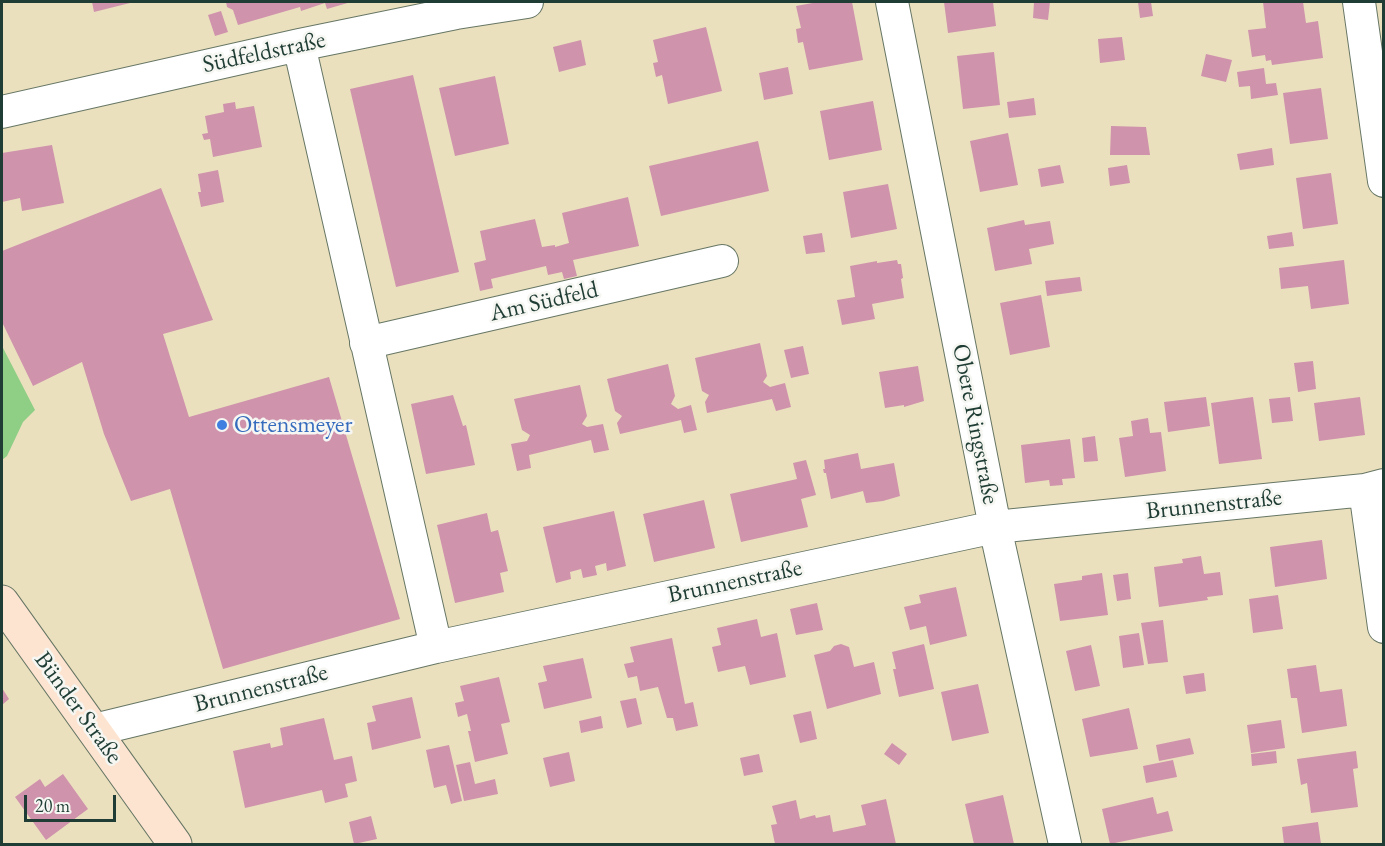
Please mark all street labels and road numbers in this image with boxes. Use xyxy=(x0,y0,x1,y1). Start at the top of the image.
street label: Südfeldstraße xyxy=(200,26,328,80)
street label: Am Südfeld xyxy=(487,276,601,328)
street label: Obere Ringstraße xyxy=(945,341,1005,507)
street label: Brunnenstraße xyxy=(1145,484,1283,526)
street label: Brunnenstraße xyxy=(665,554,805,610)
street label: Bünder Straße xyxy=(28,646,128,770)
street label: Brunnenstraße xyxy=(191,659,331,719)

